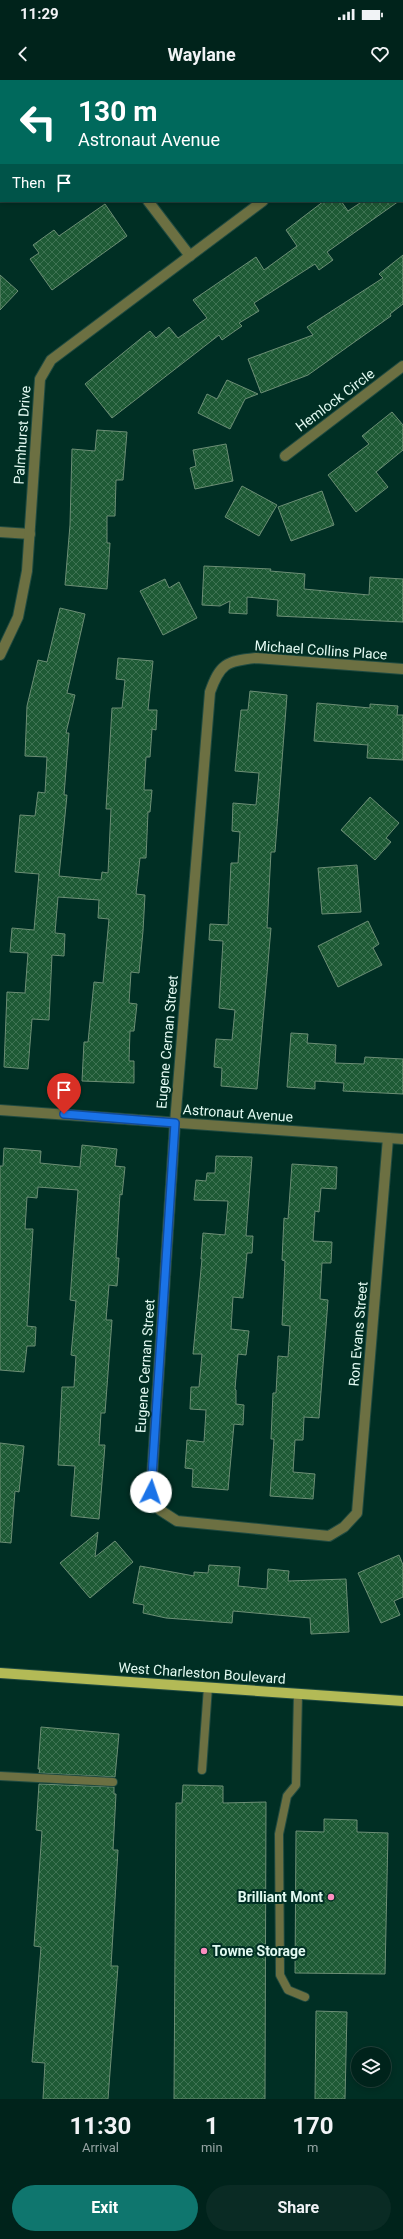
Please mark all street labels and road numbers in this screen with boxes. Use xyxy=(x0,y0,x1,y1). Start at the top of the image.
street label: Hemlock Circle xyxy=(293,365,377,435)
street label: Palmhurst Drive xyxy=(11,385,33,485)
street label: Michael Collins Place xyxy=(254,637,388,663)
street label: Eugene Cernan Street xyxy=(153,974,181,1110)
street label: Astronaut Avenue xyxy=(182,1101,294,1125)
street label: Ron Evans Street xyxy=(345,1280,371,1387)
street label: Eugene Cernan Street xyxy=(132,1298,158,1434)
street label: West Charleston Boulevard xyxy=(118,1659,286,1687)

